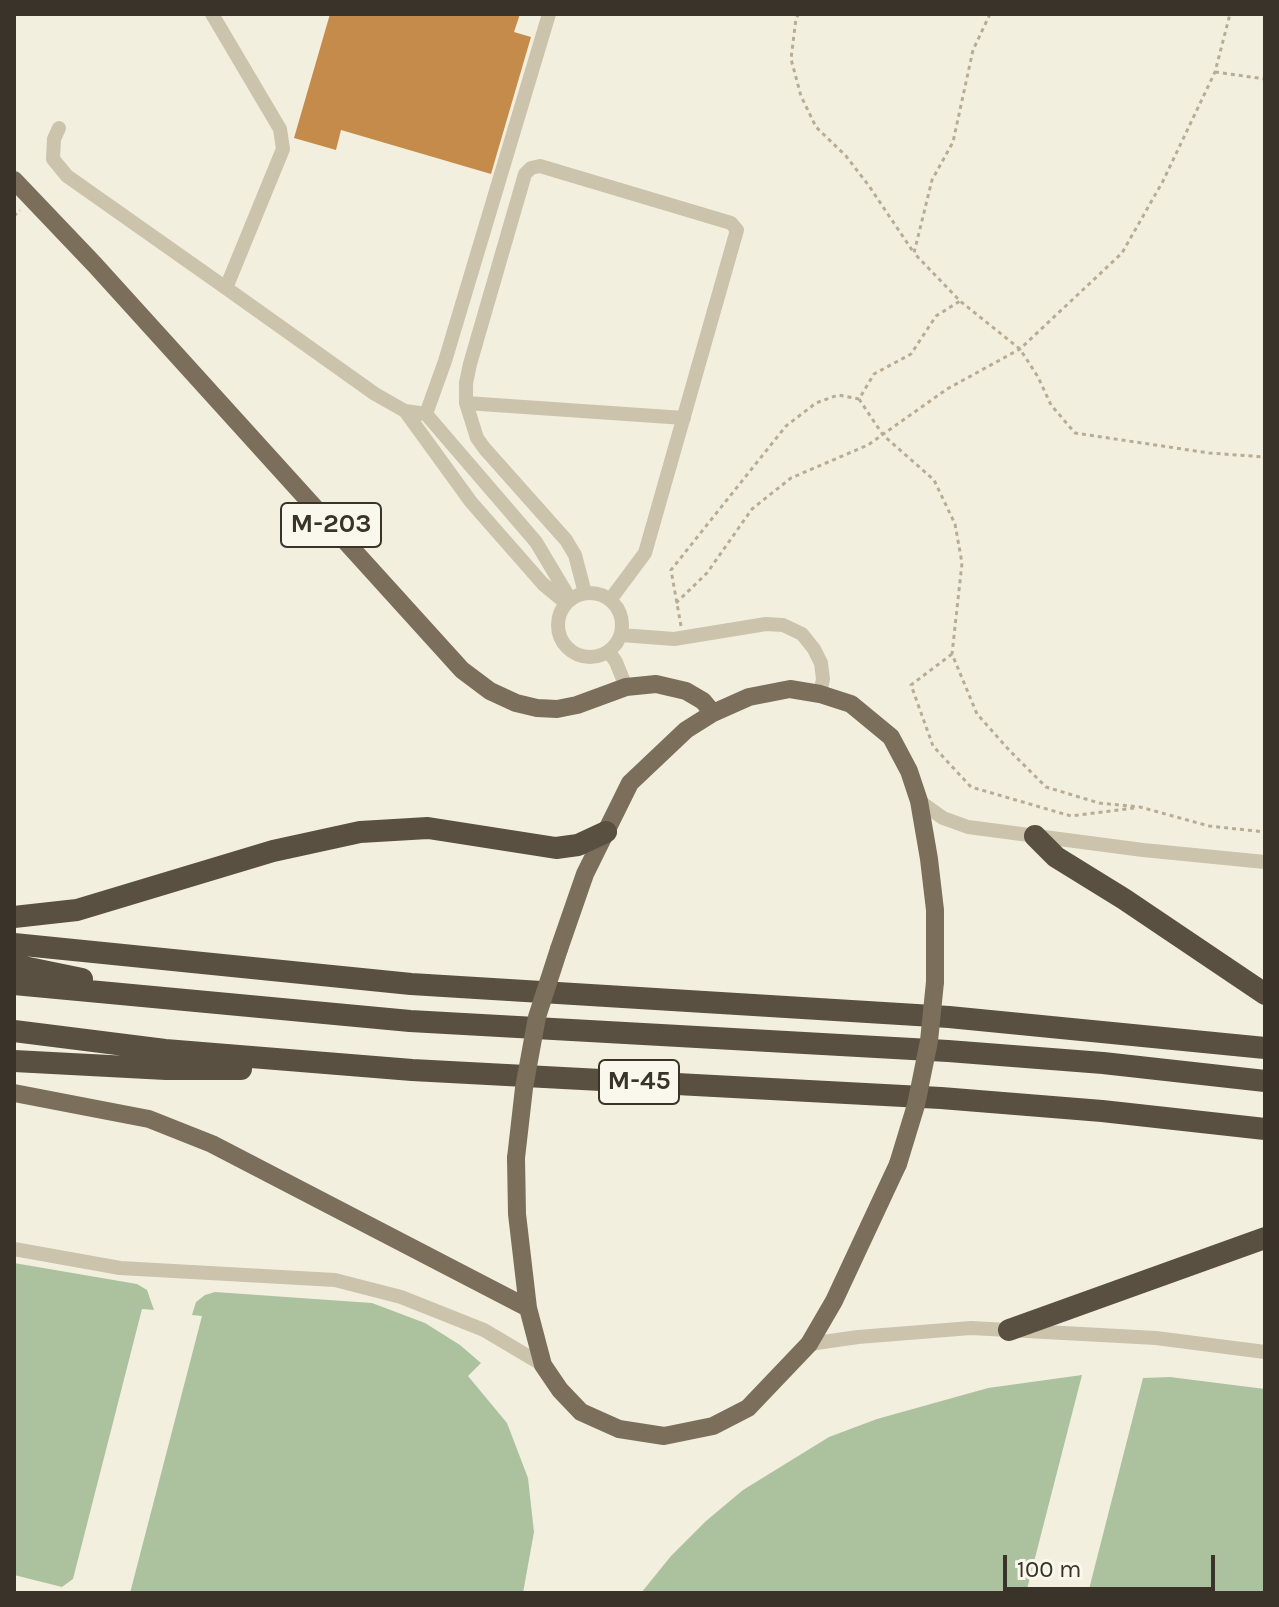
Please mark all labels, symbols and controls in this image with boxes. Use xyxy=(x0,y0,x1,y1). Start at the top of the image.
road number: M-203 xyxy=(281,503,381,547)
road number: M-45 xyxy=(599,1060,679,1104)
scale bar xyxy=(1007,1539,1219,1589)
text: 100 m xyxy=(1017,1555,1082,1583)

